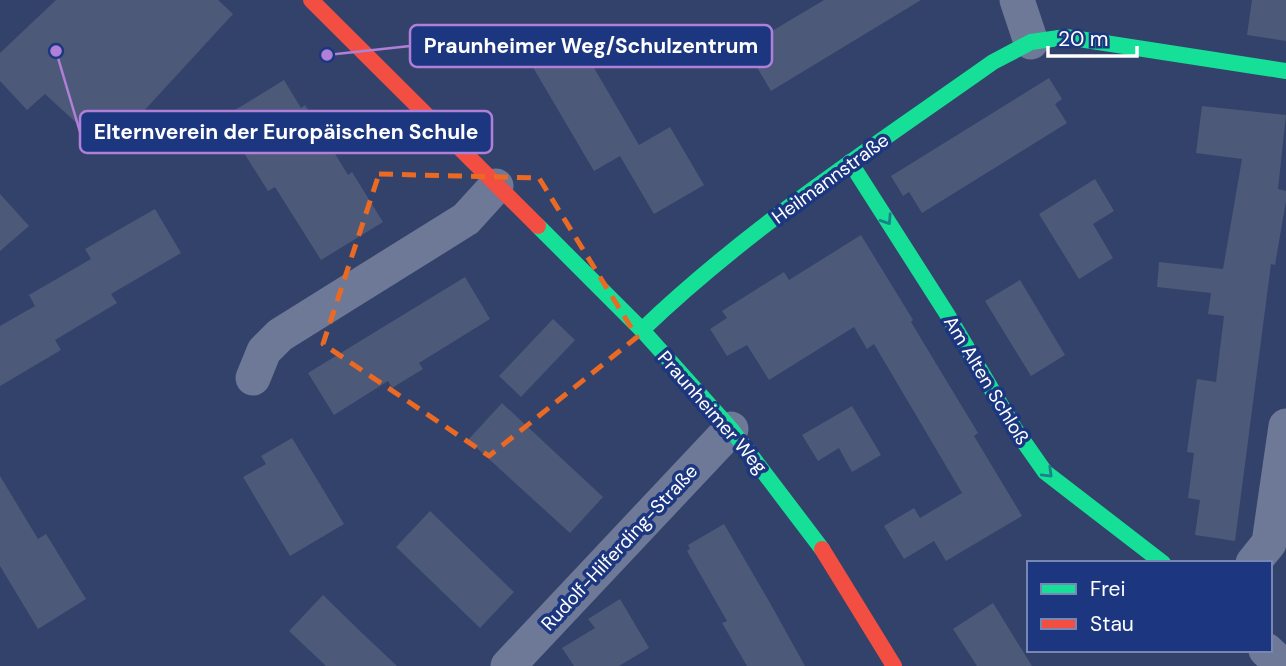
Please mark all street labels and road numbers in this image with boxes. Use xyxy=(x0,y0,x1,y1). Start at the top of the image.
street label: Heilmannstraße xyxy=(767,128,894,229)
street label: Am Alten Schloß xyxy=(938,311,1035,449)
street label: Praunheimer Weg xyxy=(652,346,773,479)
street label: Rudolf-Hilferding-Straße xyxy=(536,459,703,636)

